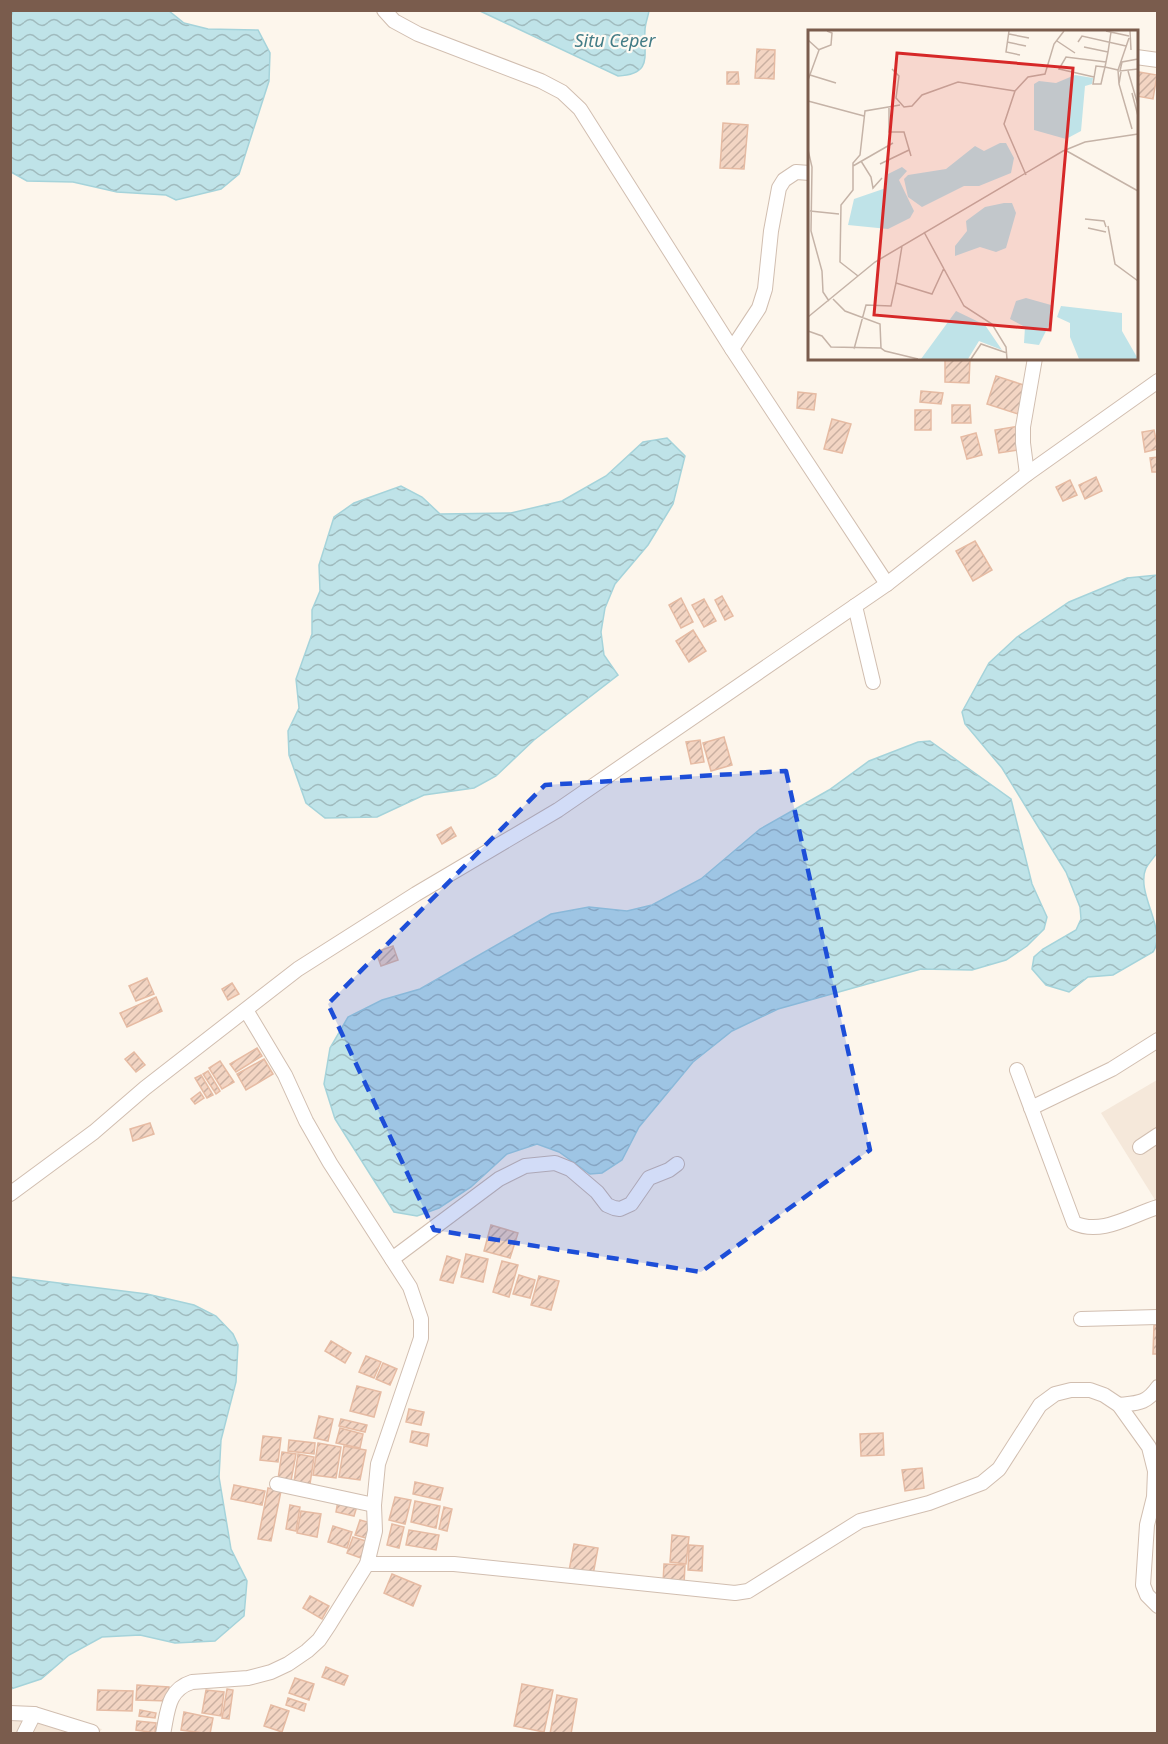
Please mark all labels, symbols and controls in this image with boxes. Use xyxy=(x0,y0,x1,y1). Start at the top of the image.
water label: Situ Ceper xyxy=(575,28,656,52)
inset map xyxy=(808,30,1138,360)

